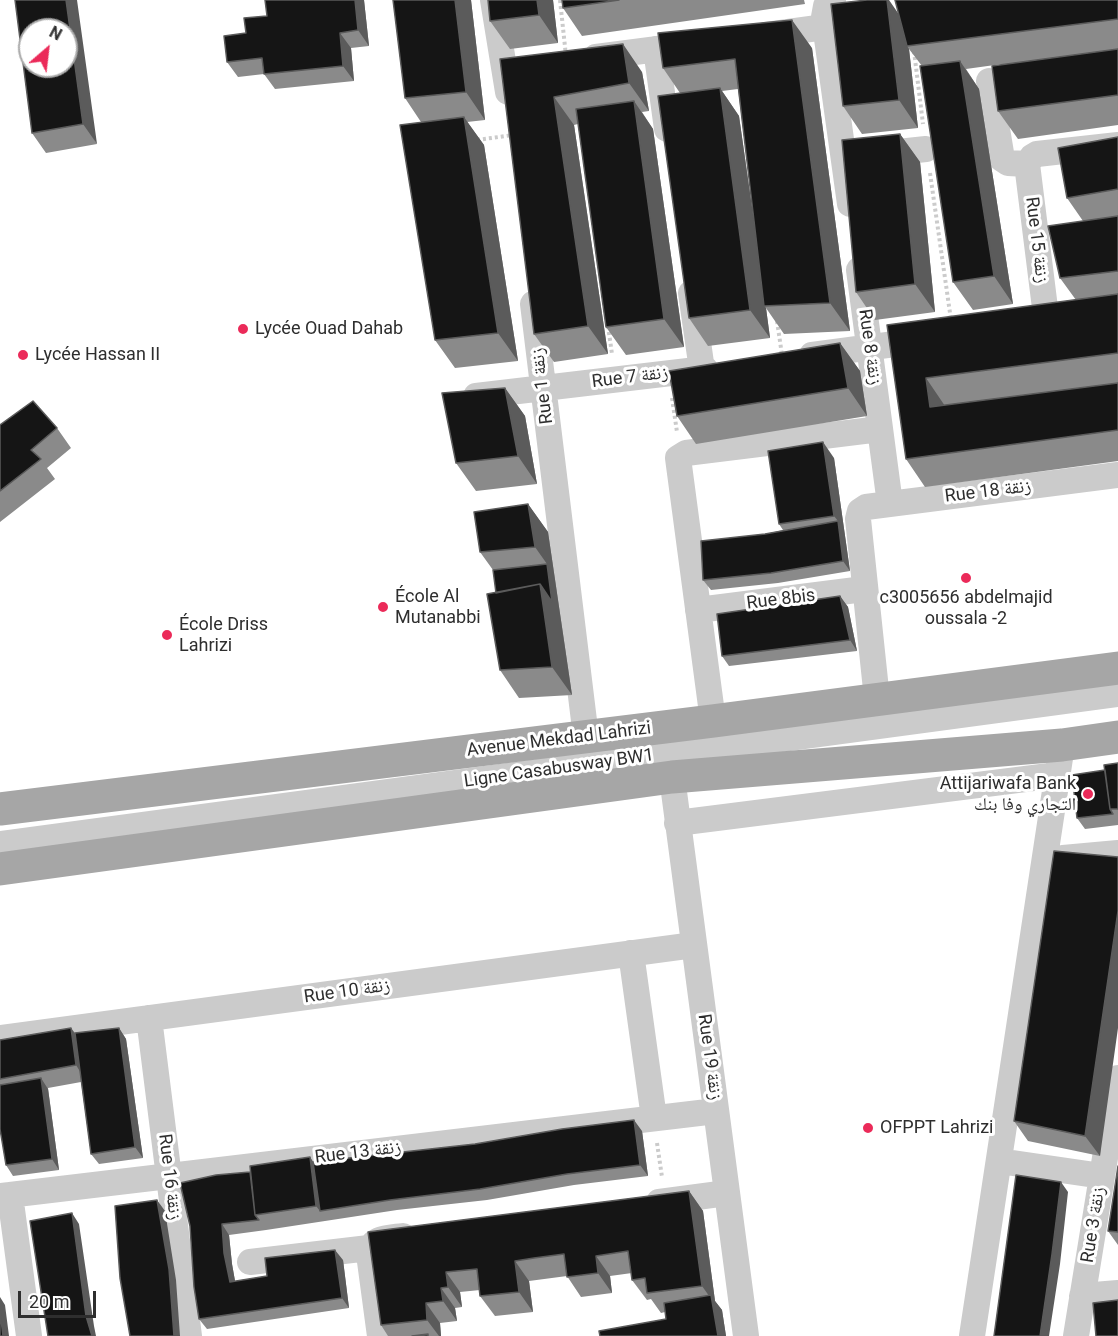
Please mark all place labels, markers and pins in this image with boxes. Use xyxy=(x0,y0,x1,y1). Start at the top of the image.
place label: Lycée Ouad Dahab xyxy=(255,318,403,340)
marker: Lycée Ouad Dahab xyxy=(236,322,250,336)
place label: Lycée Hassan II xyxy=(35,344,160,366)
marker: Lycée Hassan II xyxy=(16,348,30,362)
marker: c3005656 abdelmajid oussala -2 xyxy=(959,571,973,585)
place label: École Al Mutanabbi xyxy=(395,586,481,628)
place label: c3005656 abdelmajid oussala -2 xyxy=(879,587,1053,630)
marker: École Al Mutanabbi xyxy=(376,600,390,614)
place label: École Driss Lahrizi xyxy=(179,614,268,656)
marker: École Driss Lahrizi xyxy=(160,628,174,642)
place label: Attijariwafa Bank التجاري وفا بنك xyxy=(940,773,1076,816)
marker: Attijariwafa Bank التجاري وفا بنك xyxy=(1081,787,1095,801)
place label: OFPPT Lahrizi xyxy=(880,1117,993,1139)
marker: OFPPT Lahrizi xyxy=(861,1121,875,1135)

